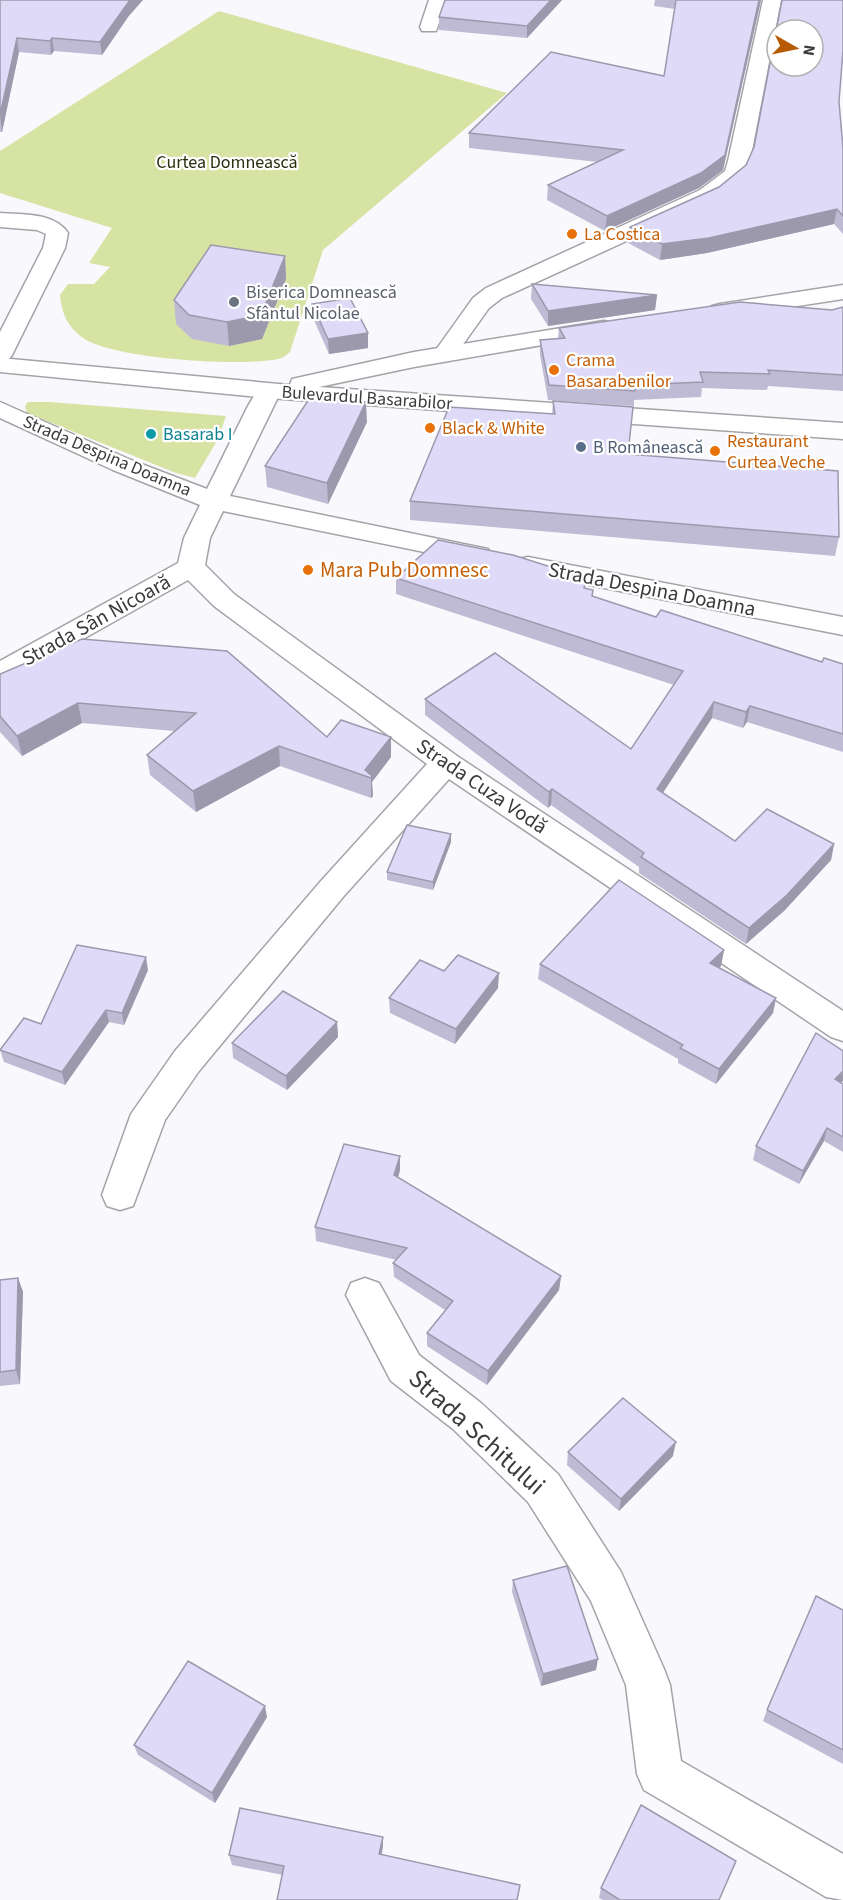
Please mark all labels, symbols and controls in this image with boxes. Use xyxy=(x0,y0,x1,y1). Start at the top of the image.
north arrow xyxy=(765,18,825,78)
text: N xyxy=(797,43,821,57)
park label: Curtea Domnească xyxy=(156,150,298,175)
place label: La Costica xyxy=(584,222,660,247)
marker: La Costica xyxy=(565,227,579,241)
place label: Biserica Domnească Sfântul Nicolae xyxy=(246,280,397,326)
marker: Biserica Domnească Sfântul Nicolae xyxy=(227,295,241,309)
place label: Crama Basarabenilor xyxy=(566,348,672,394)
marker: Crama Basarabenilor xyxy=(547,363,561,377)
street label: Bulevardul Basarabilor xyxy=(281,380,454,416)
street label: Strada Despina Doamna xyxy=(19,409,195,503)
place label: Black & White xyxy=(442,416,545,441)
marker: Black & White xyxy=(423,421,437,435)
place label: Basarab I xyxy=(163,422,232,447)
marker: Basarab I xyxy=(144,427,158,441)
place label: Restaurant Curtea Veche xyxy=(727,429,825,475)
place label: B Românească xyxy=(593,435,703,460)
marker: B Românească xyxy=(574,440,588,454)
marker: Restaurant Curtea Veche xyxy=(708,444,722,458)
street label: Strada Despina Doamna xyxy=(546,554,758,624)
place label: Mara Pub Domnesc xyxy=(320,555,489,585)
marker: Mara Pub Domnesc xyxy=(301,563,315,577)
street label: Strada Sân Nicoară xyxy=(16,567,176,673)
street label: Strada Cuza Vodă xyxy=(411,731,553,841)
street label: Strada Schitului xyxy=(400,1360,554,1504)

